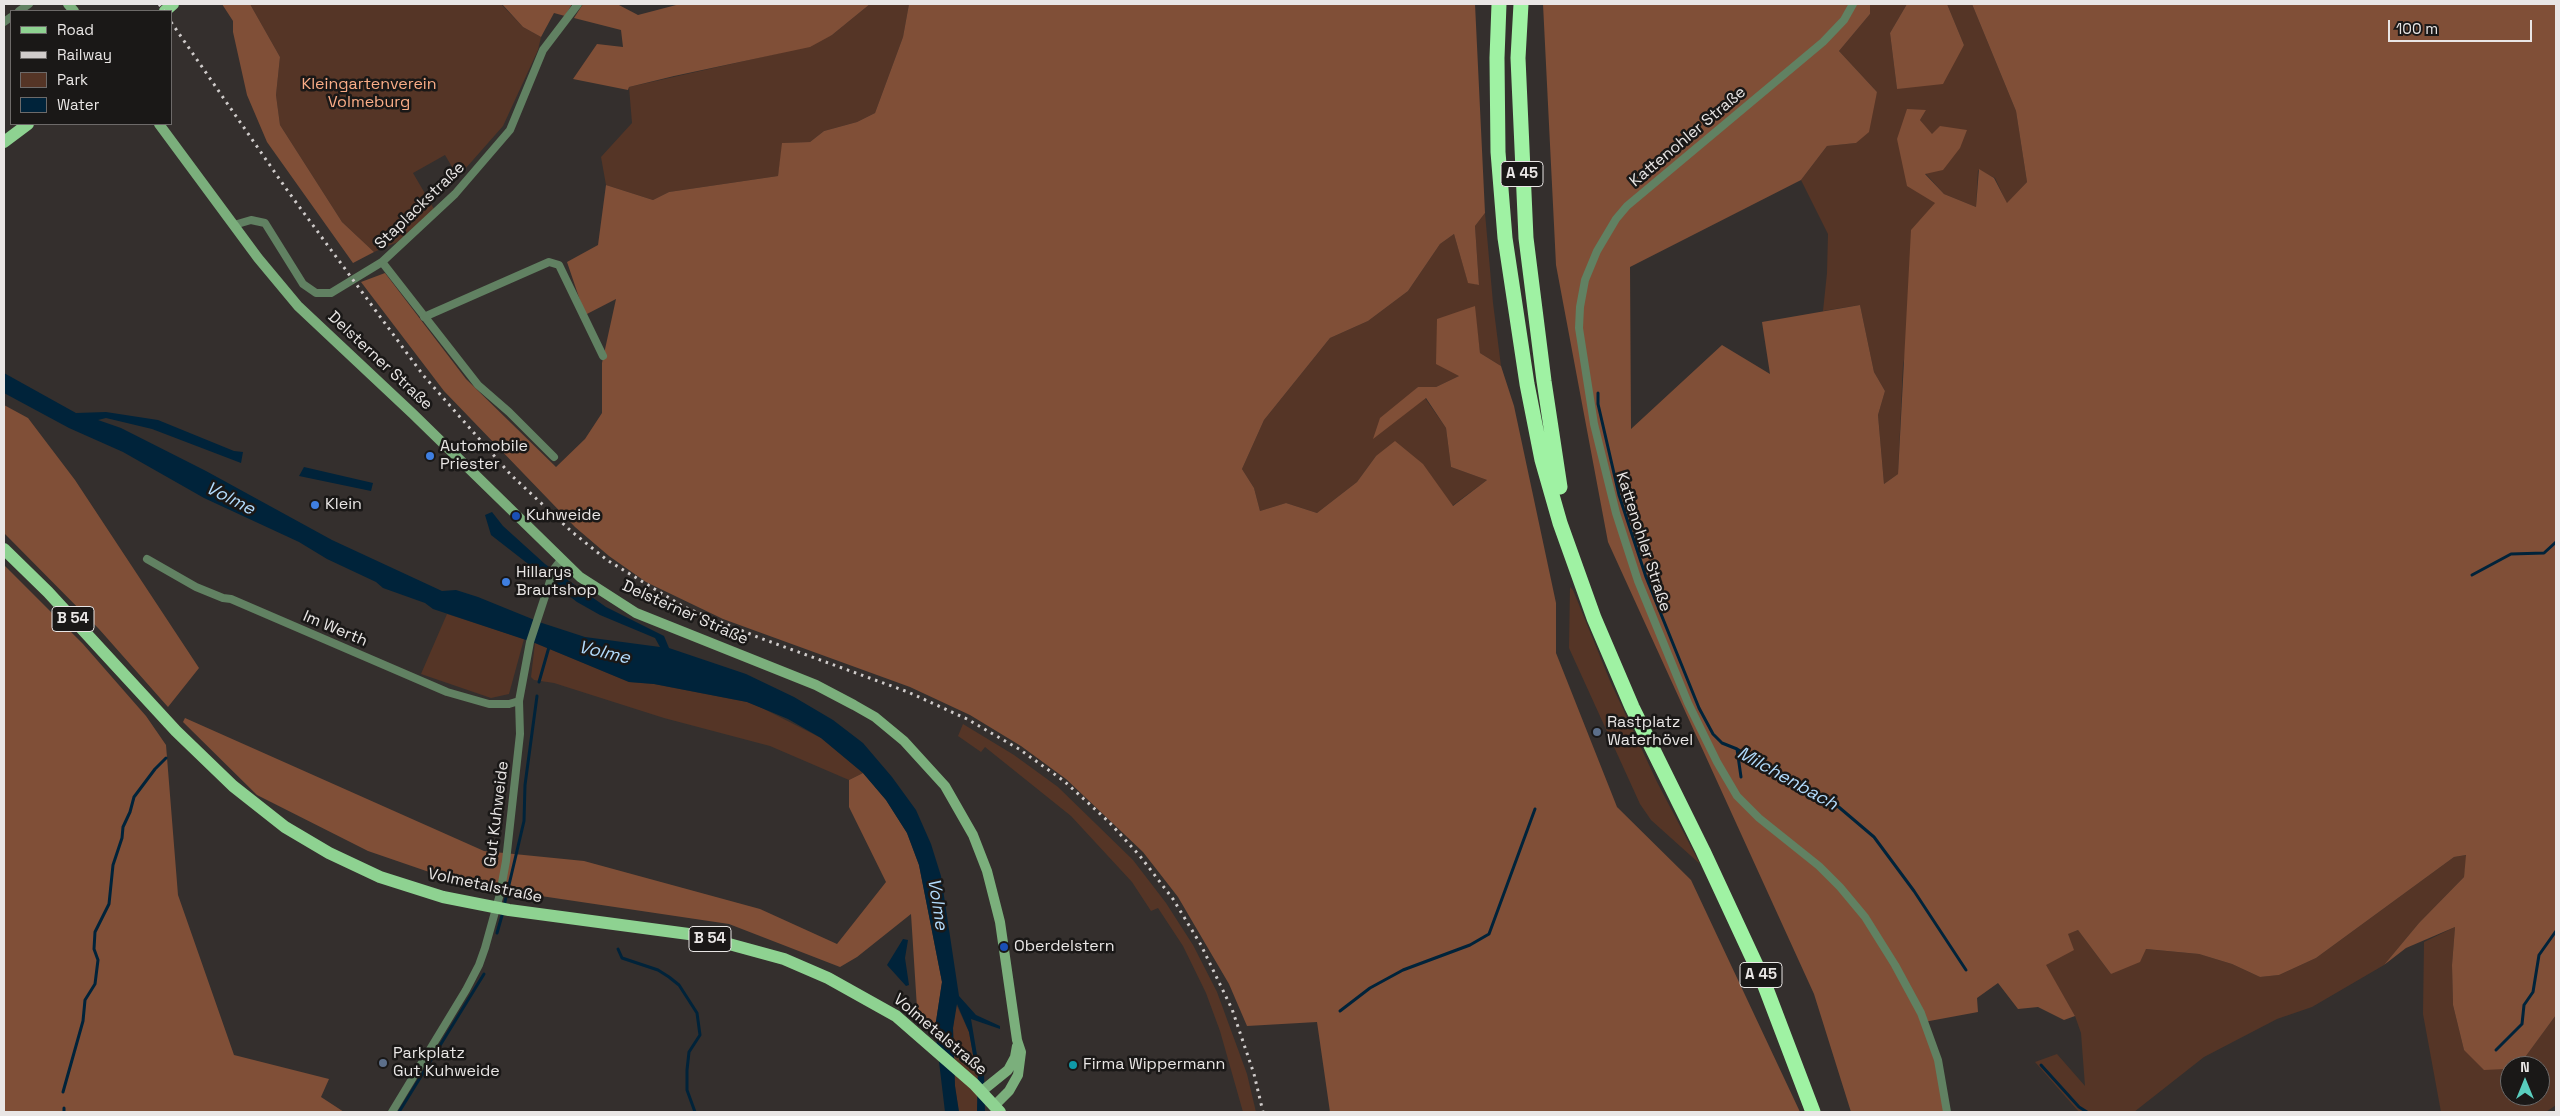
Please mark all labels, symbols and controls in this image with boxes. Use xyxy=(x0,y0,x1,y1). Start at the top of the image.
legend xyxy=(10,10,172,125)
scale bar xyxy=(2390,10,2534,42)
text: 100 m xyxy=(2396,19,2438,38)
text: Road xyxy=(57,20,94,39)
text: Railway xyxy=(57,45,112,64)
text: Park xyxy=(57,70,88,89)
park label: Kleingartenverein Volmeburg xyxy=(301,75,437,113)
street label: Kattenohler Straße xyxy=(1626,83,1750,191)
text: Water xyxy=(57,95,99,114)
street label: Staplackstraße xyxy=(371,158,469,254)
road number: A 45 xyxy=(1501,162,1543,186)
street label: Delsterner Straße xyxy=(324,308,436,414)
place label: Automobile Priester xyxy=(440,437,528,475)
marker: Automobile Priester xyxy=(424,450,436,462)
street label: Kattenohler Straße xyxy=(1611,470,1675,614)
water label: Volme xyxy=(202,478,258,520)
place label: Klein xyxy=(325,495,362,515)
marker: Klein xyxy=(309,499,321,511)
place label: Kuhweide xyxy=(526,506,601,526)
marker: Kuhweide xyxy=(510,510,522,522)
place label: Hillarys Brautshop xyxy=(516,563,597,601)
marker: Hillarys Brautshop xyxy=(500,576,512,588)
street label: Delsterner Straße xyxy=(619,577,751,649)
road number: B 54 xyxy=(52,606,94,632)
street label: Im Werth xyxy=(300,607,370,651)
water label: Volme xyxy=(576,637,632,669)
place label: Rastplatz Waterhövel xyxy=(1607,713,1693,751)
marker: Rastplatz Waterhövel xyxy=(1591,726,1603,738)
water label: Milchenbach xyxy=(1733,743,1841,815)
street label: Gut Kuhweide xyxy=(481,760,513,868)
street label: Volmetalstraße xyxy=(426,864,544,908)
water label: Volme xyxy=(922,877,952,931)
road number: B 54 xyxy=(689,926,731,952)
place label: Oberdelstern xyxy=(1014,937,1115,957)
marker: Oberdelstern xyxy=(998,941,1010,953)
road number: A 45 xyxy=(1740,962,1782,988)
street label: Volmetalstraße xyxy=(889,990,991,1080)
place label: Parkplatz Gut Kuhweide xyxy=(393,1044,500,1082)
place label: Firma Wippermann xyxy=(1083,1055,1225,1075)
north arrow xyxy=(2500,1056,2550,1106)
marker: Parkplatz Gut Kuhweide xyxy=(377,1057,389,1069)
text: N xyxy=(2520,1058,2530,1076)
marker: Firma Wippermann xyxy=(1067,1059,1079,1071)

